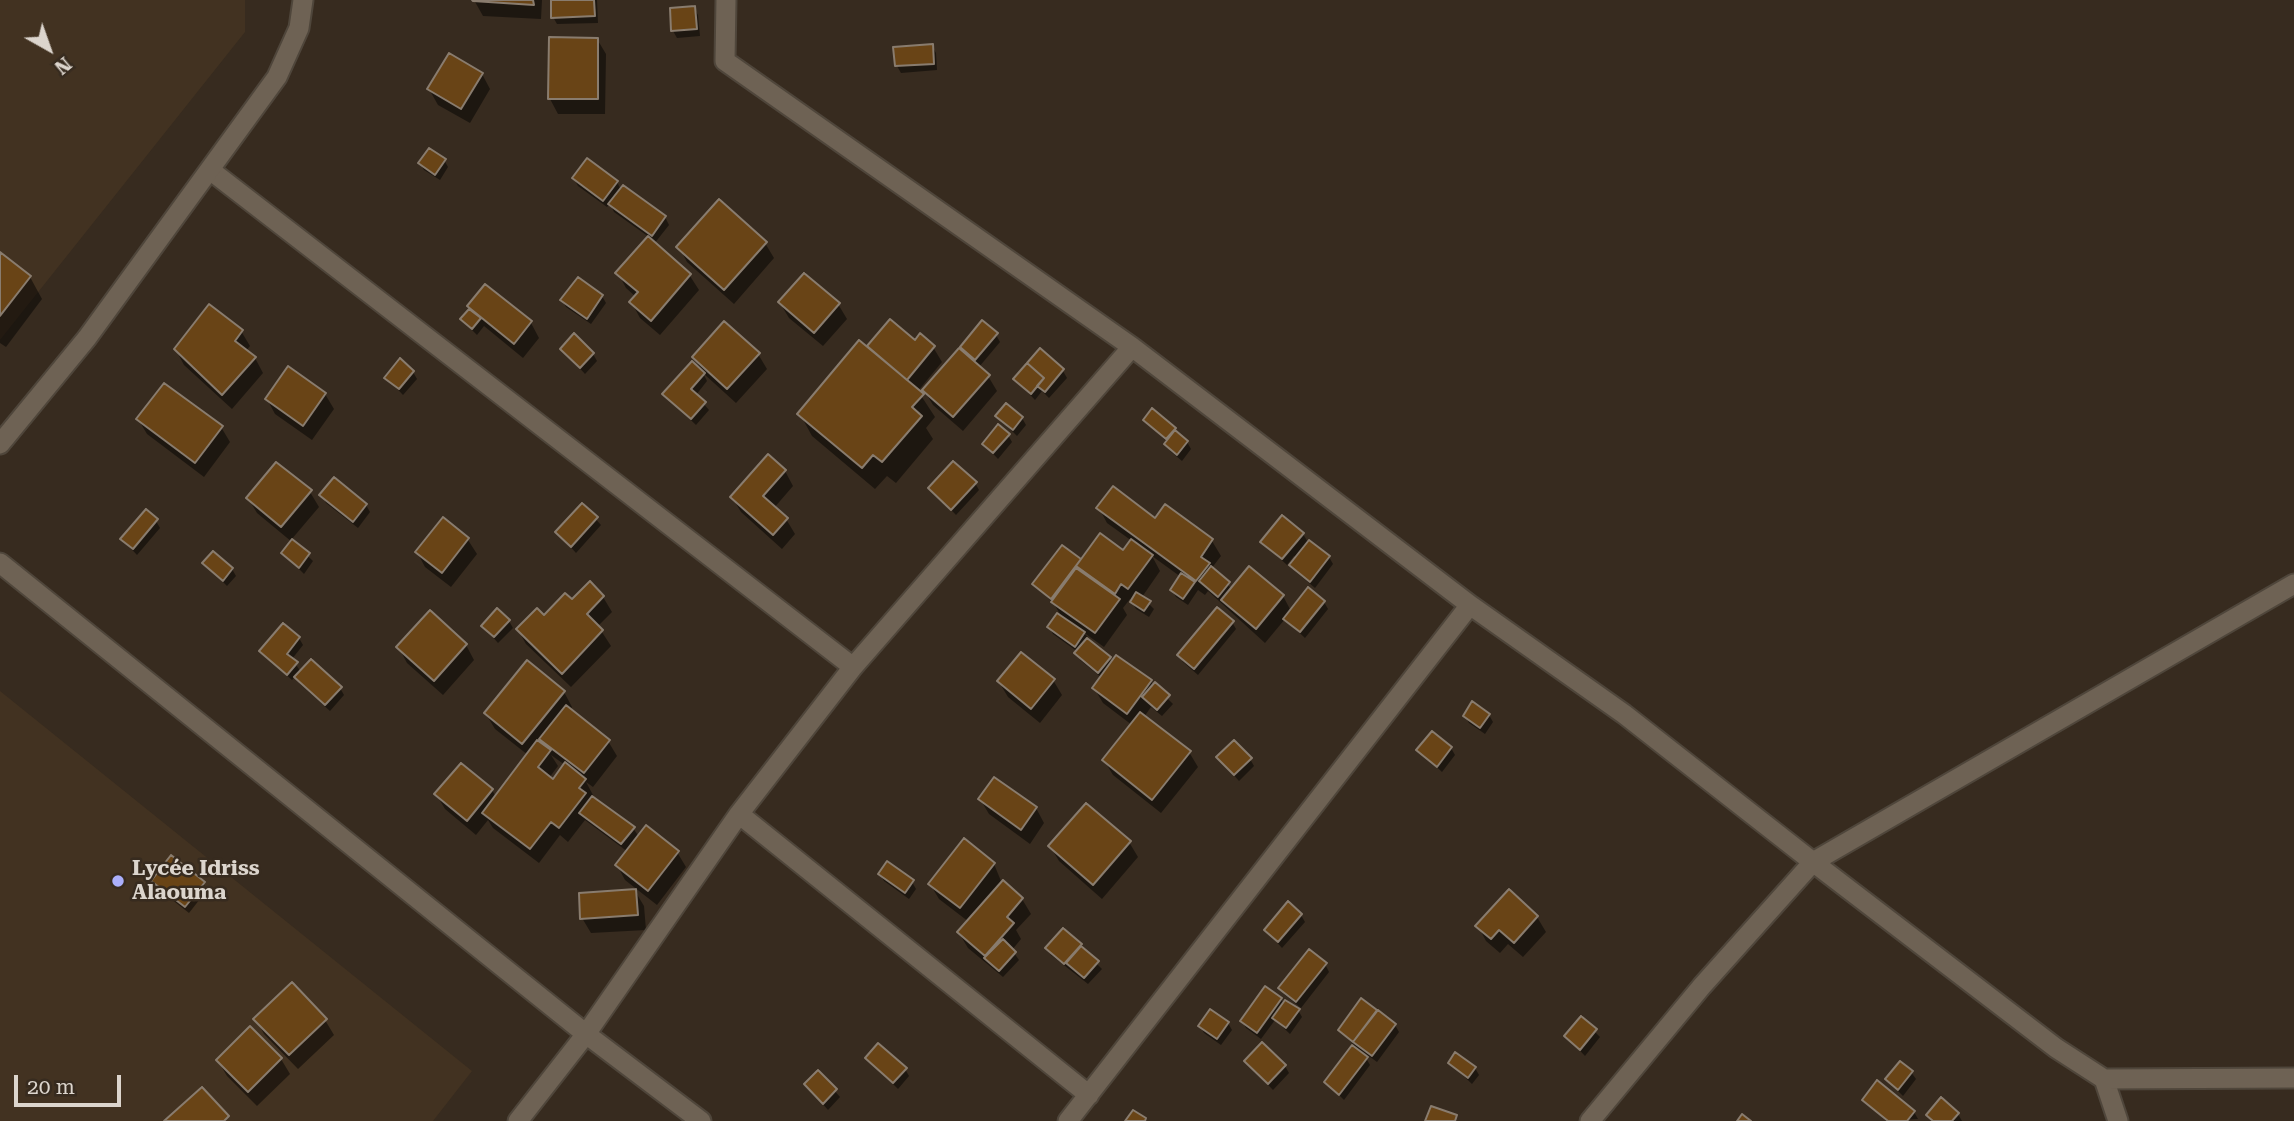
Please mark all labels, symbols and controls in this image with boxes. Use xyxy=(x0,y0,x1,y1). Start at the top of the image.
north arrow xyxy=(14,14,84,84)
text: N xyxy=(50,52,76,79)
place label: Lycée Idriss Alaouma xyxy=(132,856,260,906)
marker: Lycée Idriss Alaouma xyxy=(110,873,126,889)
scale bar xyxy=(18,1062,124,1106)
text: 20 m xyxy=(27,1075,75,1099)

